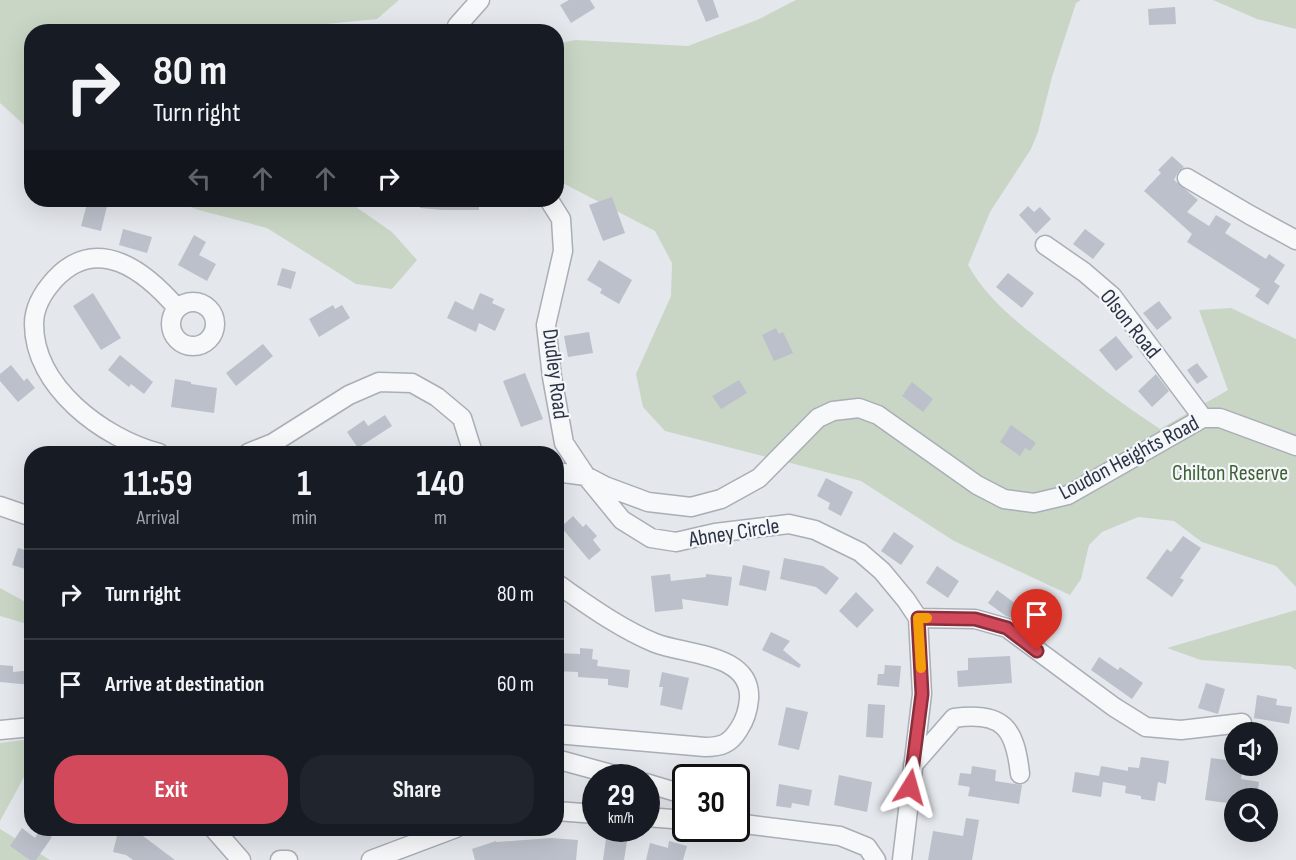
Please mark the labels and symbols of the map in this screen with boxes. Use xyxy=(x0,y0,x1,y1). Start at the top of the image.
street label: Olson Road xyxy=(1094,284,1166,364)
street label: Dudley Road xyxy=(536,327,574,421)
street label: Loudon Heights Road xyxy=(1054,410,1204,506)
park label: Chilton Reserve xyxy=(1172,460,1288,487)
street label: Abney Circle xyxy=(686,513,781,554)
pin xyxy=(1011,589,1062,651)
position arrow xyxy=(878,755,942,819)
speed limit sign: 30 xyxy=(672,764,750,842)

